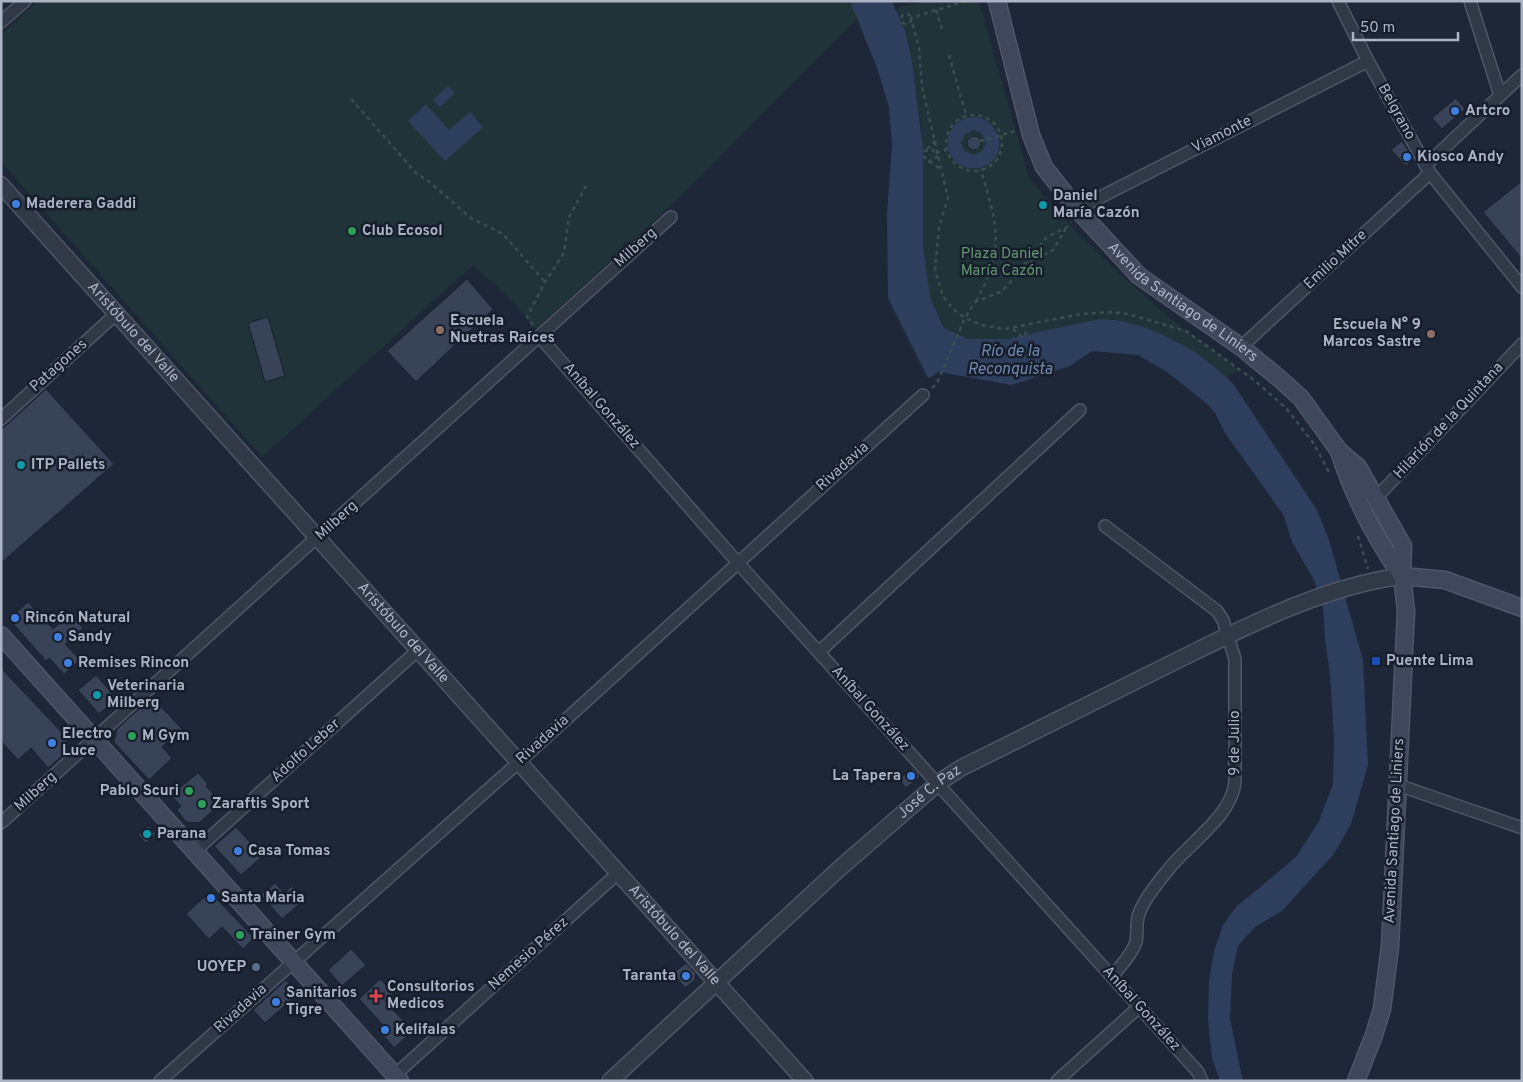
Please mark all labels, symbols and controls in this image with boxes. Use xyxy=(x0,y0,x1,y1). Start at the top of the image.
scale bar xyxy=(1353,10,1458,42)
text: 50 m xyxy=(1360,19,1395,38)
street label: Belgrano xyxy=(1373,81,1419,143)
place label: Artcro xyxy=(1465,102,1510,121)
marker: Artcro xyxy=(1449,105,1461,117)
street label: Viamonte xyxy=(1189,112,1255,158)
place label: Kiosco Andy xyxy=(1417,148,1505,167)
marker: Kiosco Andy xyxy=(1401,151,1413,163)
place label: Daniel María Cazón xyxy=(1053,187,1140,223)
place label: Maderera Gaddi xyxy=(26,195,136,214)
marker: Maderera Gaddi xyxy=(10,198,22,210)
marker: Daniel María Cazón xyxy=(1037,199,1049,211)
place label: Club Ecosol xyxy=(362,222,443,241)
street label: Milberg xyxy=(611,224,661,272)
marker: Club Ecosol xyxy=(346,225,358,237)
street label: Emilio Mitre xyxy=(1300,226,1372,294)
street label: Avenida Santiago de Liniers xyxy=(1103,238,1262,366)
park label: Plaza Daniel María Cazón xyxy=(961,245,1043,281)
street label: Aristóbulo del Valle xyxy=(83,278,183,387)
place label: Escuela Nuetras Raíces xyxy=(450,312,555,348)
place label: Escuela N° 9 Marcos Sastre xyxy=(1323,316,1421,352)
marker: Escuela Nuetras Raíces xyxy=(434,324,446,336)
marker: Escuela N° 9 Marcos Sastre xyxy=(1425,328,1437,340)
street label: Patagones xyxy=(26,335,92,397)
water label: Río de la Reconquista xyxy=(967,342,1053,380)
street label: Aníbal González xyxy=(558,359,644,453)
street label: Hilarión de la Quintana xyxy=(1390,359,1508,483)
street label: Rivadavia xyxy=(813,438,873,496)
place label: ITP Pallets xyxy=(31,456,105,475)
marker: ITP Pallets xyxy=(15,459,27,471)
street label: Milberg xyxy=(312,497,362,545)
street label: Aristóbulo del Valle xyxy=(353,579,453,688)
place label: Rincón Natural xyxy=(25,609,130,628)
marker: Rincón Natural xyxy=(9,612,21,624)
place label: Sandy xyxy=(68,628,112,647)
marker: Sandy xyxy=(52,631,64,643)
place label: Puente Lima xyxy=(1386,652,1474,671)
place label: Remises Rincon xyxy=(78,654,189,673)
marker: Puente Lima xyxy=(1370,655,1382,667)
marker: Remises Rincon xyxy=(62,657,74,669)
street label: Aníbal González xyxy=(827,662,913,756)
place label: Veterinaria Milberg xyxy=(107,677,185,713)
marker: Veterinaria Milberg xyxy=(91,689,103,701)
street label: 9 de Julio xyxy=(1226,710,1245,776)
street label: Rivadavia xyxy=(513,711,573,769)
street label: Adolfo Leber xyxy=(268,715,345,787)
place label: Electro Luce xyxy=(62,725,112,761)
place label: M Gym xyxy=(142,727,190,746)
marker: M Gym xyxy=(126,730,138,742)
marker: Electro Luce xyxy=(46,737,58,749)
street label: Avenida Santiago de Liniers xyxy=(1381,738,1409,924)
street label: José C. Paz xyxy=(894,761,965,823)
place label: La Tapera xyxy=(832,767,901,786)
street label: Milberg xyxy=(11,768,61,816)
marker: La Tapera xyxy=(905,770,917,782)
place label: Pablo Scuri xyxy=(100,782,179,801)
marker: Pablo Scuri xyxy=(183,785,195,797)
place label: Zaraftis Sport xyxy=(212,795,310,814)
marker: Zaraftis Sport xyxy=(196,798,208,810)
place label: Parana xyxy=(157,825,206,844)
marker: Parana xyxy=(141,828,153,840)
place label: Casa Tomas xyxy=(248,842,330,861)
marker: Casa Tomas xyxy=(232,845,244,857)
street label: Aristóbulo del Valle xyxy=(624,881,724,990)
place label: Santa Maria xyxy=(221,889,305,908)
marker: Santa Maria xyxy=(205,892,217,904)
street label: Nemesio Pérez xyxy=(485,913,573,995)
place label: Trainer Gym xyxy=(250,926,336,945)
marker: Trainer Gym xyxy=(234,929,246,941)
place label: UOYEP xyxy=(197,958,246,977)
marker: UOYEP xyxy=(250,961,262,973)
street label: Aníbal González xyxy=(1098,962,1184,1056)
place label: Taranta xyxy=(622,967,676,986)
marker: Taranta xyxy=(680,970,692,982)
place label: Consultorios Medicos xyxy=(387,978,475,1014)
street label: Rivadavia xyxy=(211,980,271,1038)
place label: Sanitarios Tigre xyxy=(286,984,357,1020)
marker: Consultorios Medicos xyxy=(369,989,383,1003)
marker: Sanitarios Tigre xyxy=(270,996,282,1008)
place label: Kelifalas xyxy=(395,1021,456,1040)
marker: Kelifalas xyxy=(379,1024,391,1036)

